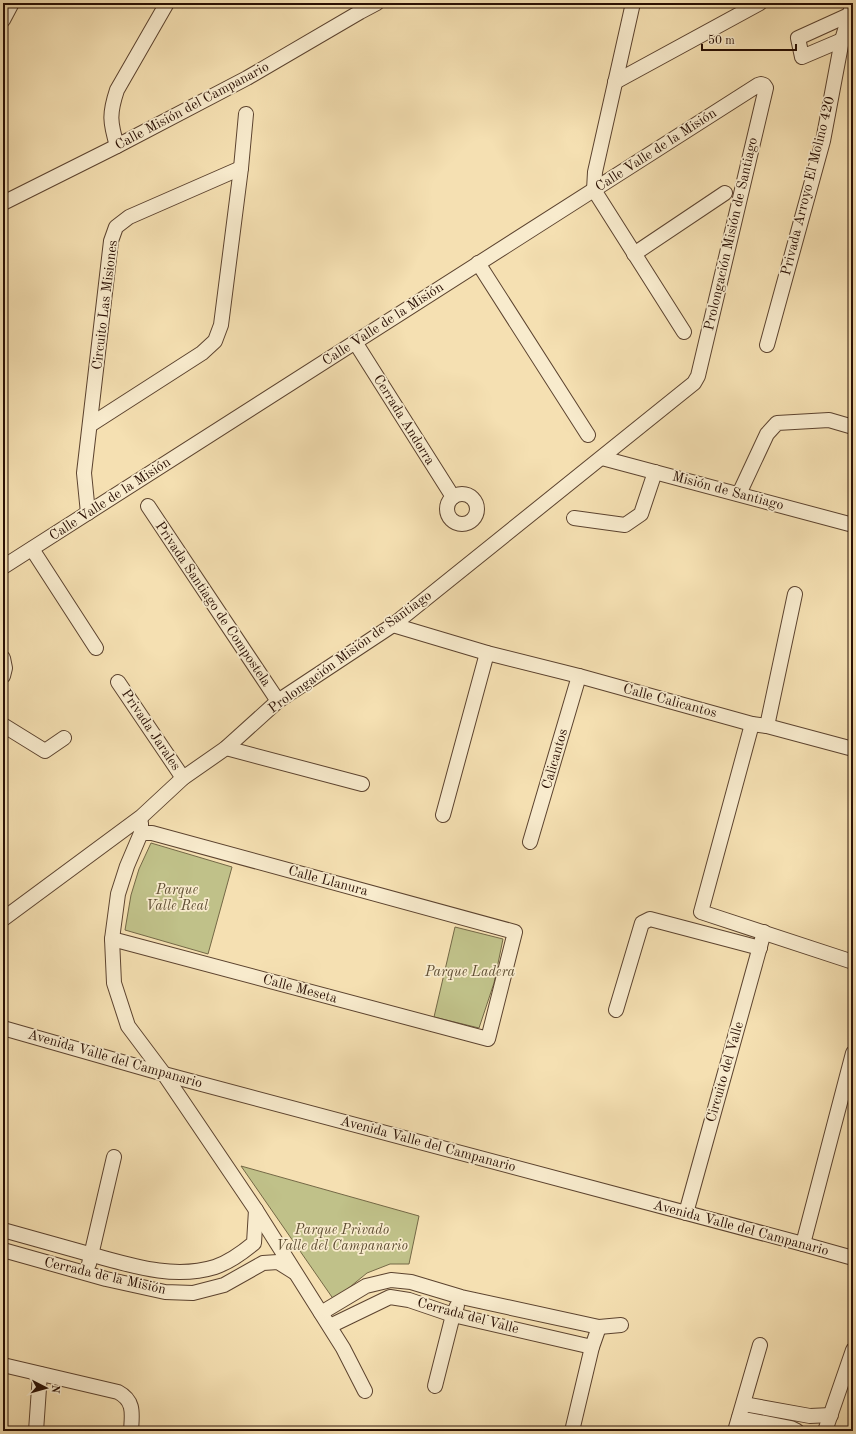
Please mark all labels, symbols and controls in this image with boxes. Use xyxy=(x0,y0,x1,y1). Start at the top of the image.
scale bar xyxy=(702,26,796,52)
text: 50 m xyxy=(708,34,735,47)
street label: Calle Misión del Campanario xyxy=(113,59,271,153)
street label: Privada Arroyo El Molino 420 xyxy=(779,95,837,277)
street label: Calle Valle de la Misión xyxy=(593,106,719,194)
street label: Prolongación Misión de Santiago xyxy=(702,136,760,332)
street label: Circuito Las Misiones xyxy=(90,239,120,371)
street label: Calle Valle de la Misión xyxy=(320,280,446,368)
street label: Cerrada Andorra xyxy=(371,373,437,468)
street label: Calle Valle de la Misión xyxy=(47,455,173,543)
street label: Misión de Santiago xyxy=(671,469,785,513)
street label: Privada Santiago de Compostela xyxy=(152,519,274,689)
street label: Prolongación Misión de Santiago xyxy=(266,588,434,716)
street label: Calle Calicantos xyxy=(622,682,718,720)
street label: Privada Jarales xyxy=(119,687,183,773)
street label: Calicantos xyxy=(540,727,570,791)
street label: Calle Llanura xyxy=(287,864,369,898)
park label: Parque Valle Real xyxy=(146,883,208,913)
park label: Parque Ladera xyxy=(424,965,516,980)
street label: Calle Meseta xyxy=(261,972,339,1006)
street label: Circuito del Valle xyxy=(704,1020,746,1124)
street label: Avenida Valle del Campanario xyxy=(26,1027,204,1091)
street label: Avenida Valle del Campanario xyxy=(339,1114,517,1174)
street label: Avenida Valle del Campanario xyxy=(652,1198,830,1258)
park label: Parque Privado Valle del Campanario xyxy=(276,1223,408,1254)
street label: Cerrada de la Misión xyxy=(43,1255,168,1297)
street label: Cerrada del Valle xyxy=(416,1296,520,1336)
north arrow xyxy=(26,1368,66,1408)
text: N xyxy=(48,1384,60,1394)

